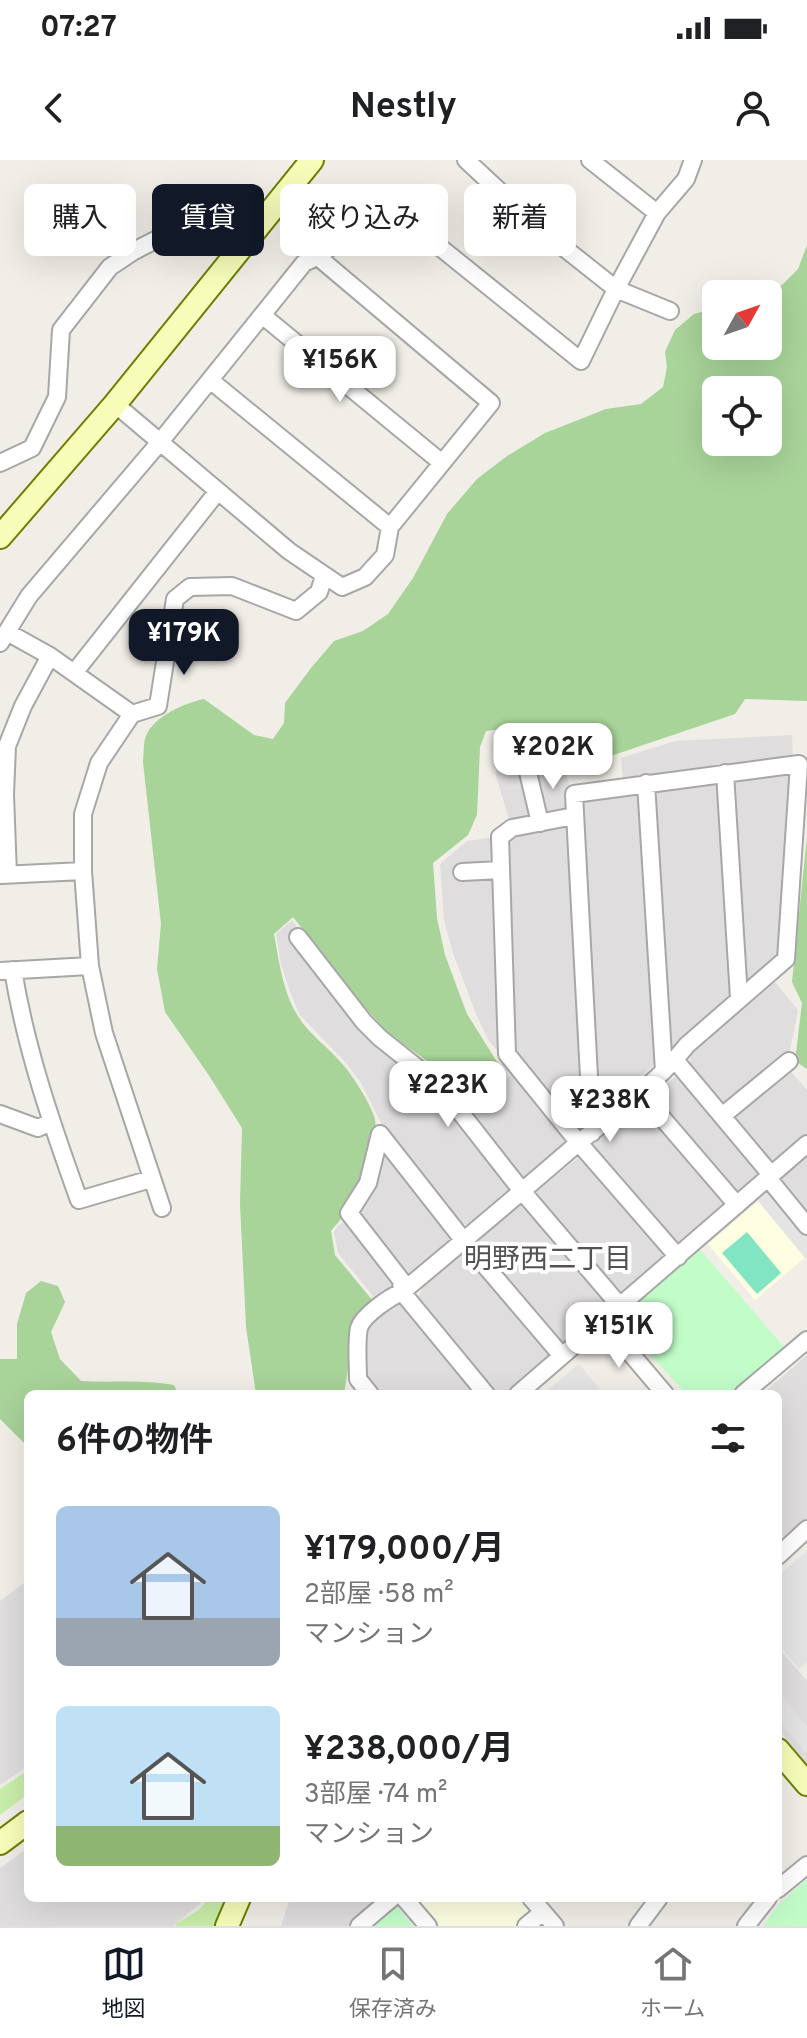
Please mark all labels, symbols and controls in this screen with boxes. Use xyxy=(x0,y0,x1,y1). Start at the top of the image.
text: 07:27 xyxy=(40,10,117,47)
text: Nestly xyxy=(350,85,457,131)
icon: back xyxy=(32,86,76,130)
icon: person xyxy=(731,86,775,130)
chip: 購入 xyxy=(24,184,136,256)
chip: 賃貸 xyxy=(152,184,264,256)
chip: 絞り込み xyxy=(280,184,448,256)
chip: 新着 xyxy=(464,184,576,256)
north arrow xyxy=(702,280,782,360)
map controls xyxy=(702,280,782,456)
pin: ¥156K xyxy=(284,336,396,404)
text: ¥156K xyxy=(302,345,378,378)
button: locate xyxy=(702,376,782,456)
pin: ¥179K xyxy=(128,609,240,677)
text: ¥179K xyxy=(147,618,221,651)
pin: ¥202K xyxy=(497,723,609,791)
text: ¥202K xyxy=(511,732,595,765)
pin: ¥223K xyxy=(392,1061,504,1129)
text: ¥223K xyxy=(407,1070,489,1103)
pin: ¥238K xyxy=(554,1076,666,1144)
text: ¥238K xyxy=(569,1085,651,1118)
district label: 明野西二丁目 xyxy=(464,1243,632,1279)
pin: ¥151K xyxy=(563,1302,675,1370)
text: ¥151K xyxy=(584,1311,654,1344)
icon: filters xyxy=(706,1416,750,1460)
text: 6件の物件 xyxy=(56,1421,213,1464)
text: ¥179,000/月 xyxy=(304,1529,505,1572)
icon: home xyxy=(120,1538,216,1634)
text: 2部屋 · 58 m² xyxy=(304,1579,454,1612)
text: マンション xyxy=(304,1619,434,1652)
text: ¥238,000/月 xyxy=(304,1729,514,1772)
icon: home xyxy=(120,1738,216,1834)
text: 3部屋 · 74 m² xyxy=(304,1779,448,1812)
text: マンション xyxy=(304,1819,434,1852)
tab: 地図 xyxy=(102,1942,146,2024)
tab: 保存済み xyxy=(349,1942,437,2024)
tab: ホーム xyxy=(640,1942,705,2024)

